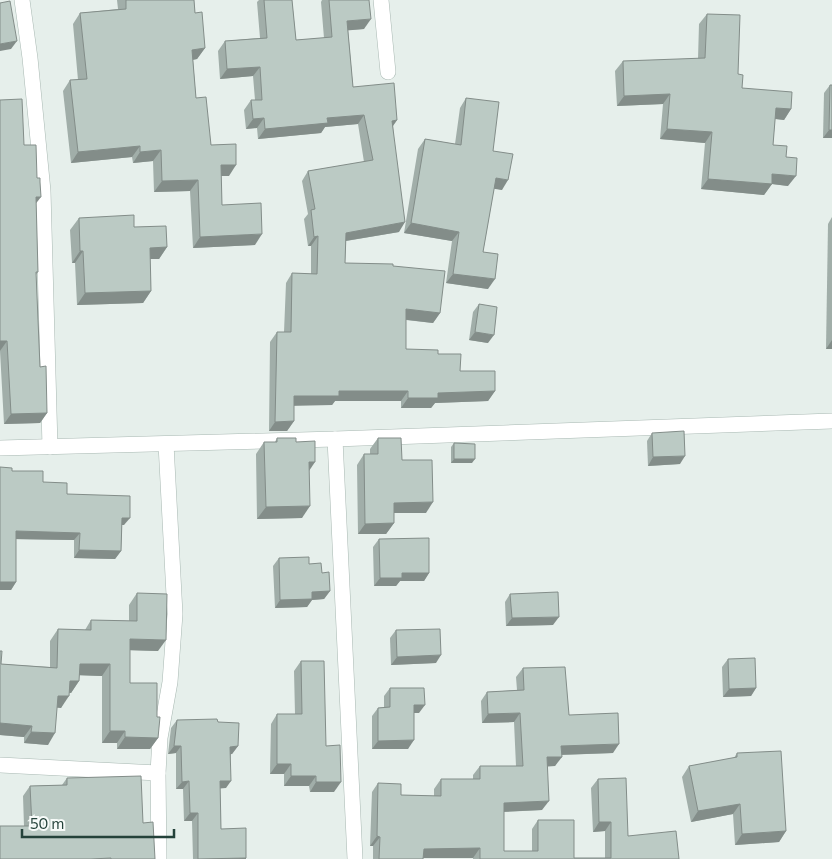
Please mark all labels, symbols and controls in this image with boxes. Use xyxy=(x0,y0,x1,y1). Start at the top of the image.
scale bar xyxy=(22,806,175,838)
text: 50 m xyxy=(30,814,64,832)

